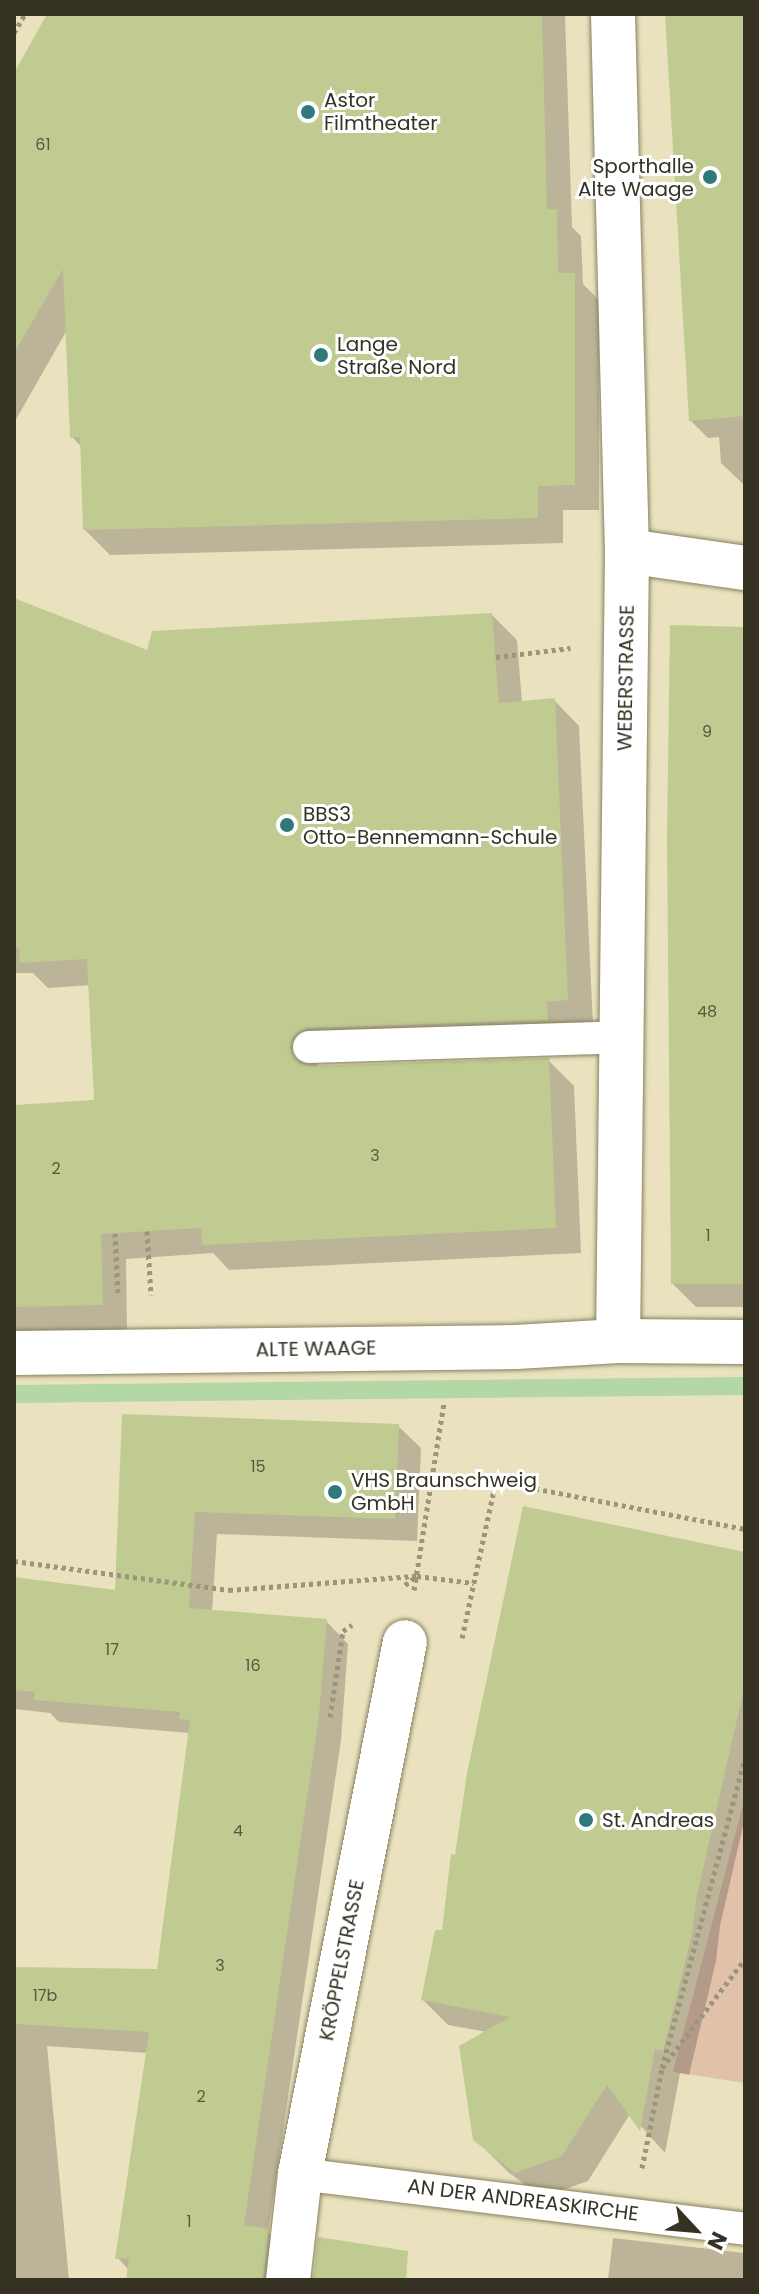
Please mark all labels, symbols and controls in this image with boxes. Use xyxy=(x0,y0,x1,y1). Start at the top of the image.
place label: Astor Filmtheater xyxy=(324,88,438,135)
marker: Astor Filmtheater xyxy=(299,103,317,121)
house number: 61 xyxy=(35,135,51,155)
place label: Sporthalle Alte Waage xyxy=(578,154,694,201)
marker: Sporthalle Alte Waage xyxy=(701,168,719,186)
place label: Lange Straße Nord xyxy=(337,332,456,379)
marker: Lange Straße Nord xyxy=(312,346,330,364)
street label: WEBERSTRASSE xyxy=(613,605,639,751)
house number: 9 xyxy=(702,722,712,742)
place label: BBS3 Otto-Bennemann-Schule xyxy=(303,802,557,849)
marker: BBS3 Otto-Bennemann-Schule xyxy=(278,816,296,834)
house number: 48 xyxy=(697,1002,717,1022)
house number: 3 xyxy=(370,1146,380,1166)
house number: 2 xyxy=(51,1159,61,1179)
house number: 1 xyxy=(705,1226,711,1246)
street label: ALTE WAAGE xyxy=(255,1336,377,1362)
house number: 15 xyxy=(250,1457,266,1477)
place label: VHS Braunschweig GmbH xyxy=(351,1468,537,1515)
marker: VHS Braunschweig GmbH xyxy=(326,1483,344,1501)
house number: 17 xyxy=(105,1640,119,1660)
house number: 16 xyxy=(245,1656,261,1676)
place label: St. Andreas xyxy=(602,1808,714,1832)
marker: St. Andreas xyxy=(577,1811,595,1829)
house number: 4 xyxy=(233,1821,243,1841)
street label: KRÖPPELSTRASSE xyxy=(315,1877,369,2043)
house number: 3 xyxy=(215,1956,225,1976)
house number: 17b xyxy=(33,1986,57,2006)
house number: 2 xyxy=(196,2087,206,2107)
street label: AN DER ANDREASKIRCHE xyxy=(406,2174,640,2226)
north arrow xyxy=(655,2190,735,2270)
house number: 1 xyxy=(186,2212,192,2232)
text: N xyxy=(699,2227,735,2255)

